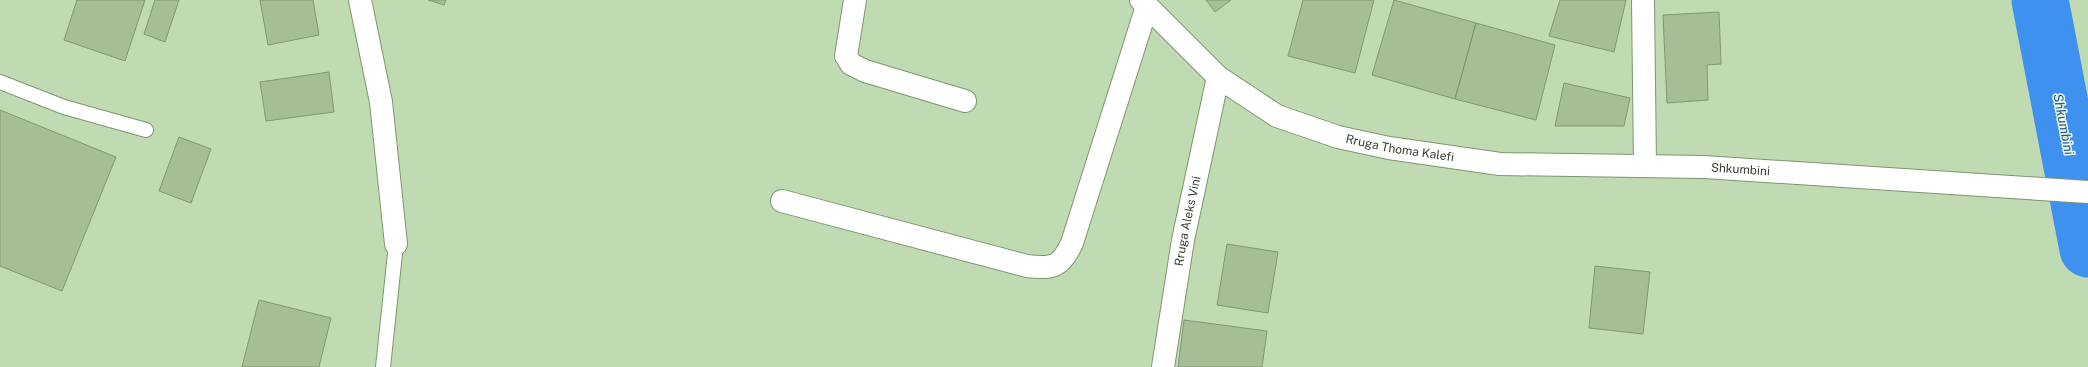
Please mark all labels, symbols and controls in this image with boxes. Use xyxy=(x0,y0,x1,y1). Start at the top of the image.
water label: Shkumbini xyxy=(2050,92,2077,157)
street label: Rruga Thoma Kalefi xyxy=(1344,132,1455,164)
street label: Shkumbini xyxy=(1710,160,1770,178)
street label: Rruga Aleks Vini xyxy=(1172,175,1204,267)

